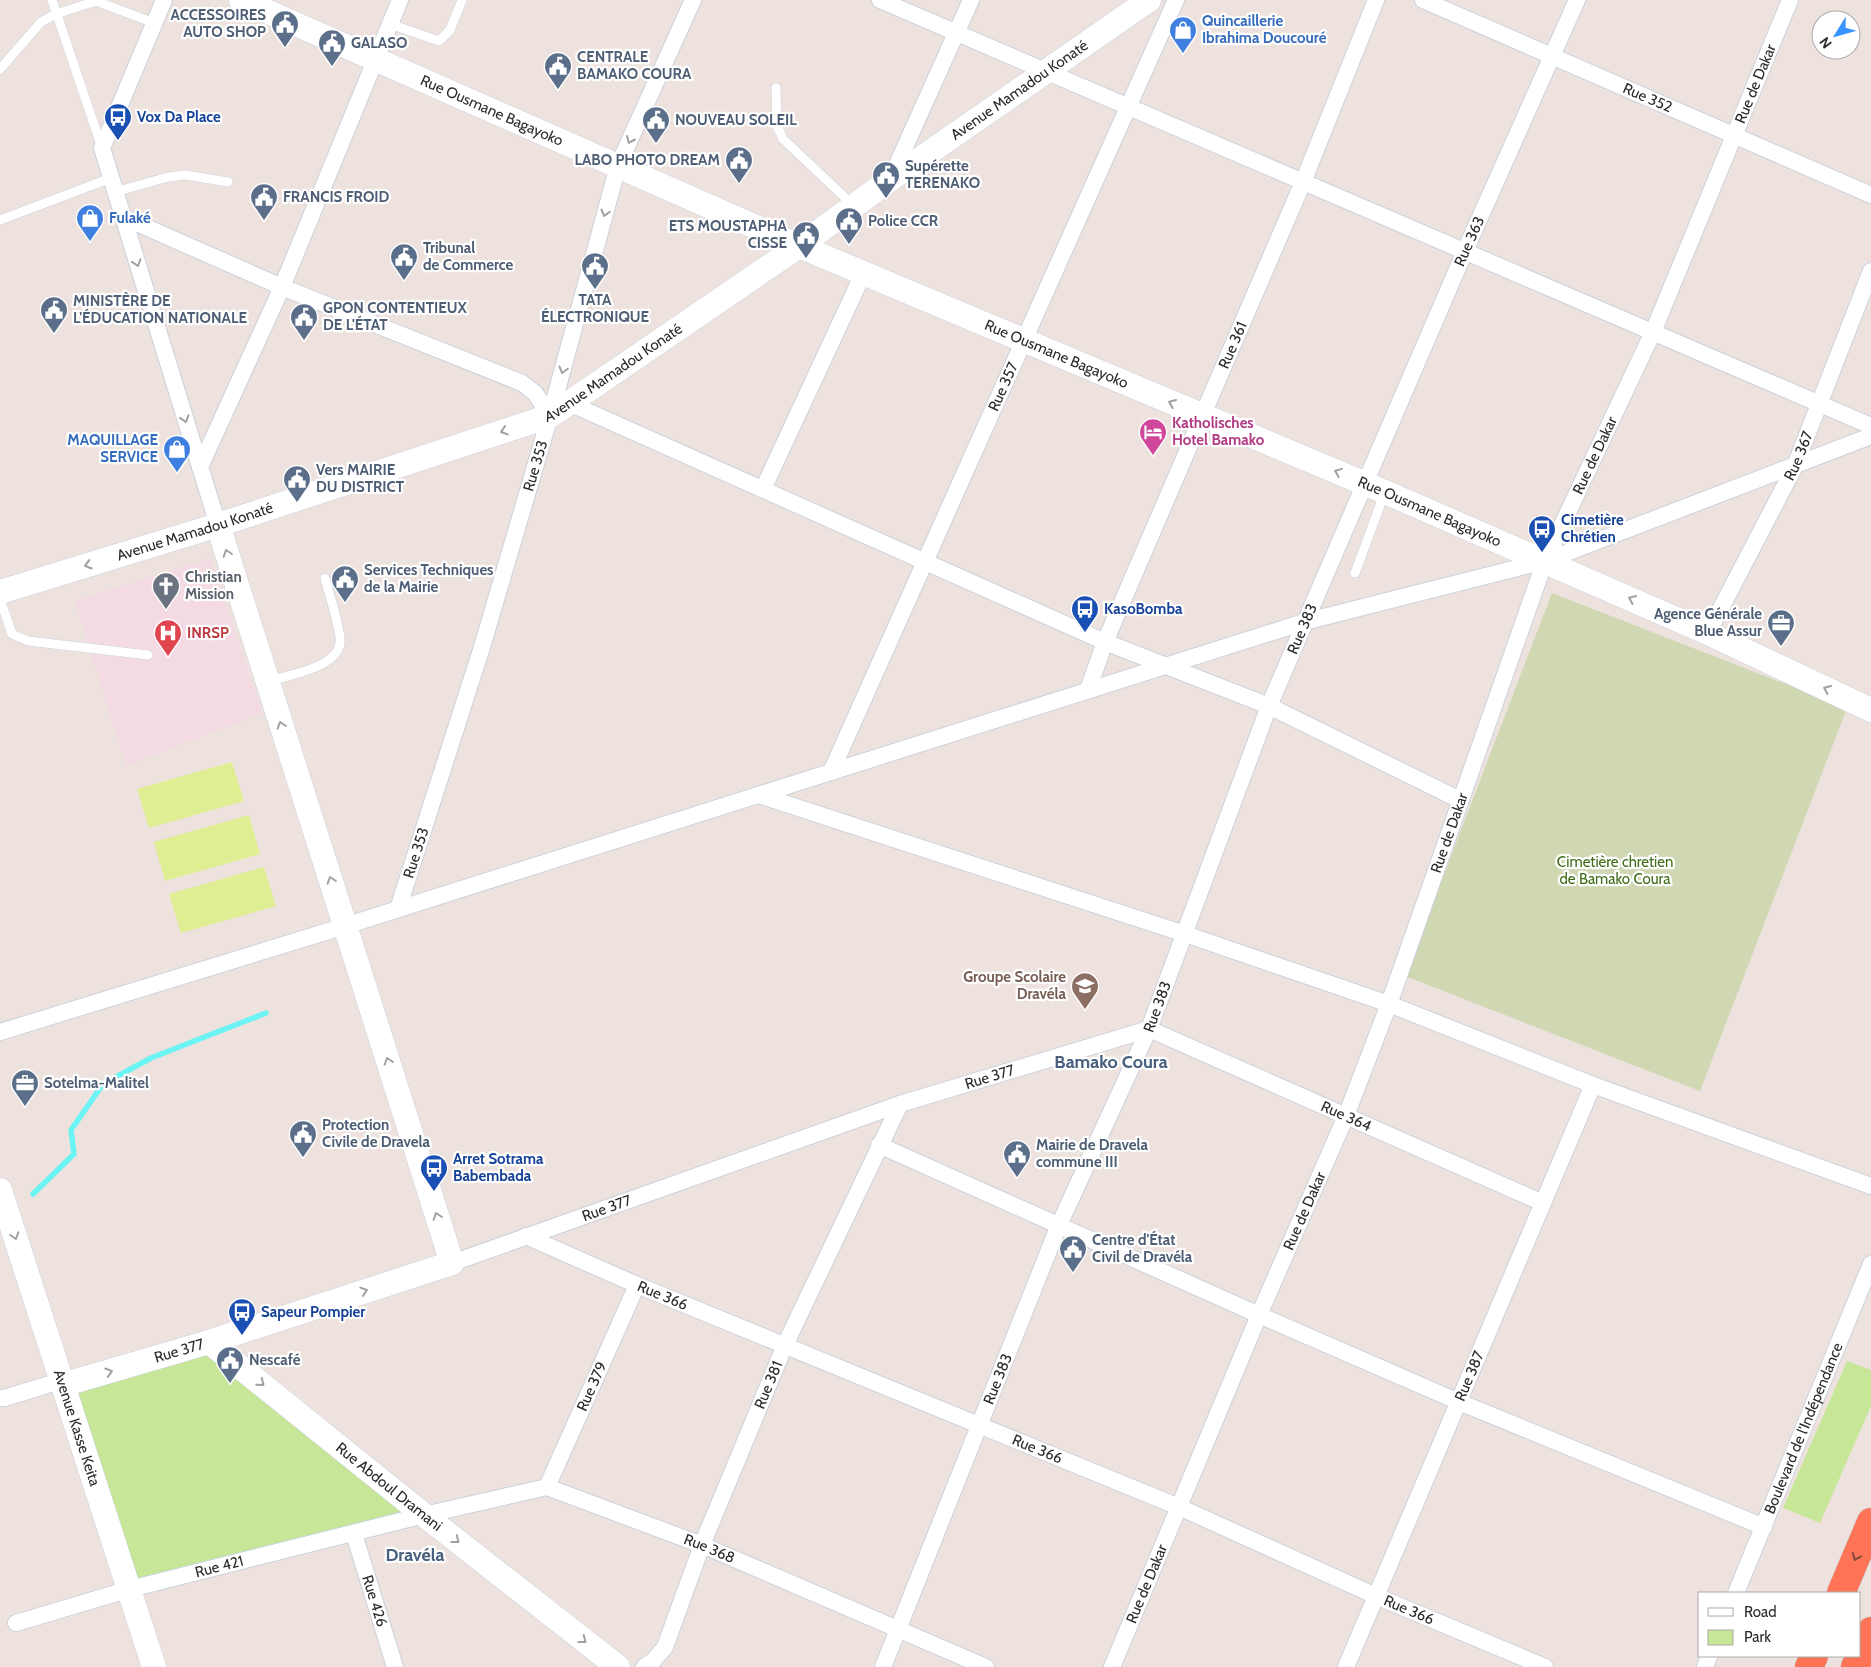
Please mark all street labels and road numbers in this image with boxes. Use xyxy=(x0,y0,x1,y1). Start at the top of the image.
street label: Avenue Mamadou Konaté xyxy=(947,36,1092,144)
street label: Rue de Dakar xyxy=(1731,41,1780,126)
street label: Rue Ousmane Bagayoko xyxy=(418,71,566,150)
street label: Rue 352 xyxy=(1620,79,1675,116)
street label: Rue 363 xyxy=(1451,214,1488,269)
street label: Rue Ousmane Bagayoko xyxy=(982,316,1131,392)
street label: Avenue Mamadou Konaté xyxy=(543,319,686,426)
street label: Rue 361 xyxy=(1215,319,1251,371)
street label: Rue 357 xyxy=(984,359,1022,414)
street label: Rue de Dakar xyxy=(1569,413,1621,497)
street label: Rue 367 xyxy=(1780,428,1817,484)
street label: Rue 353 xyxy=(519,438,551,493)
street label: Rue Ousmane Bagayoko xyxy=(1355,473,1504,551)
street label: Avenue Mamadou Konaté xyxy=(115,498,276,565)
street label: Rue 383 xyxy=(1283,601,1321,657)
street label: Rue de Dakar xyxy=(1427,790,1472,875)
street label: Rue 353 xyxy=(399,825,433,880)
street label: Rue 383 xyxy=(1140,979,1175,1035)
street label: Rue 377 xyxy=(963,1061,1017,1093)
street label: Rue 364 xyxy=(1318,1097,1374,1135)
street label: Rue de Dakar xyxy=(1279,1169,1330,1253)
street label: Rue 377 xyxy=(579,1191,634,1225)
street label: Rue 366 xyxy=(635,1277,691,1314)
street label: Rue 377 xyxy=(152,1335,207,1367)
street label: Boulevard de l'Indépendance xyxy=(1760,1340,1847,1516)
street label: Rue 387 xyxy=(1451,1348,1488,1404)
street label: Rue 383 xyxy=(979,1351,1016,1407)
street label: Rue 381 xyxy=(751,1358,786,1411)
street label: Rue 379 xyxy=(573,1359,611,1414)
street label: Avenue Kasse Keita xyxy=(50,1367,104,1489)
street label: Rue 366 xyxy=(1009,1431,1065,1467)
street label: Rue Abdoul Dramani xyxy=(332,1439,446,1535)
street label: Rue 368 xyxy=(681,1530,738,1567)
street label: Rue de Dakar xyxy=(1122,1542,1171,1626)
street label: Rue 421 xyxy=(193,1552,245,1581)
street label: Rue 426 xyxy=(358,1573,391,1629)
street label: Rue 366 xyxy=(1381,1591,1437,1628)

